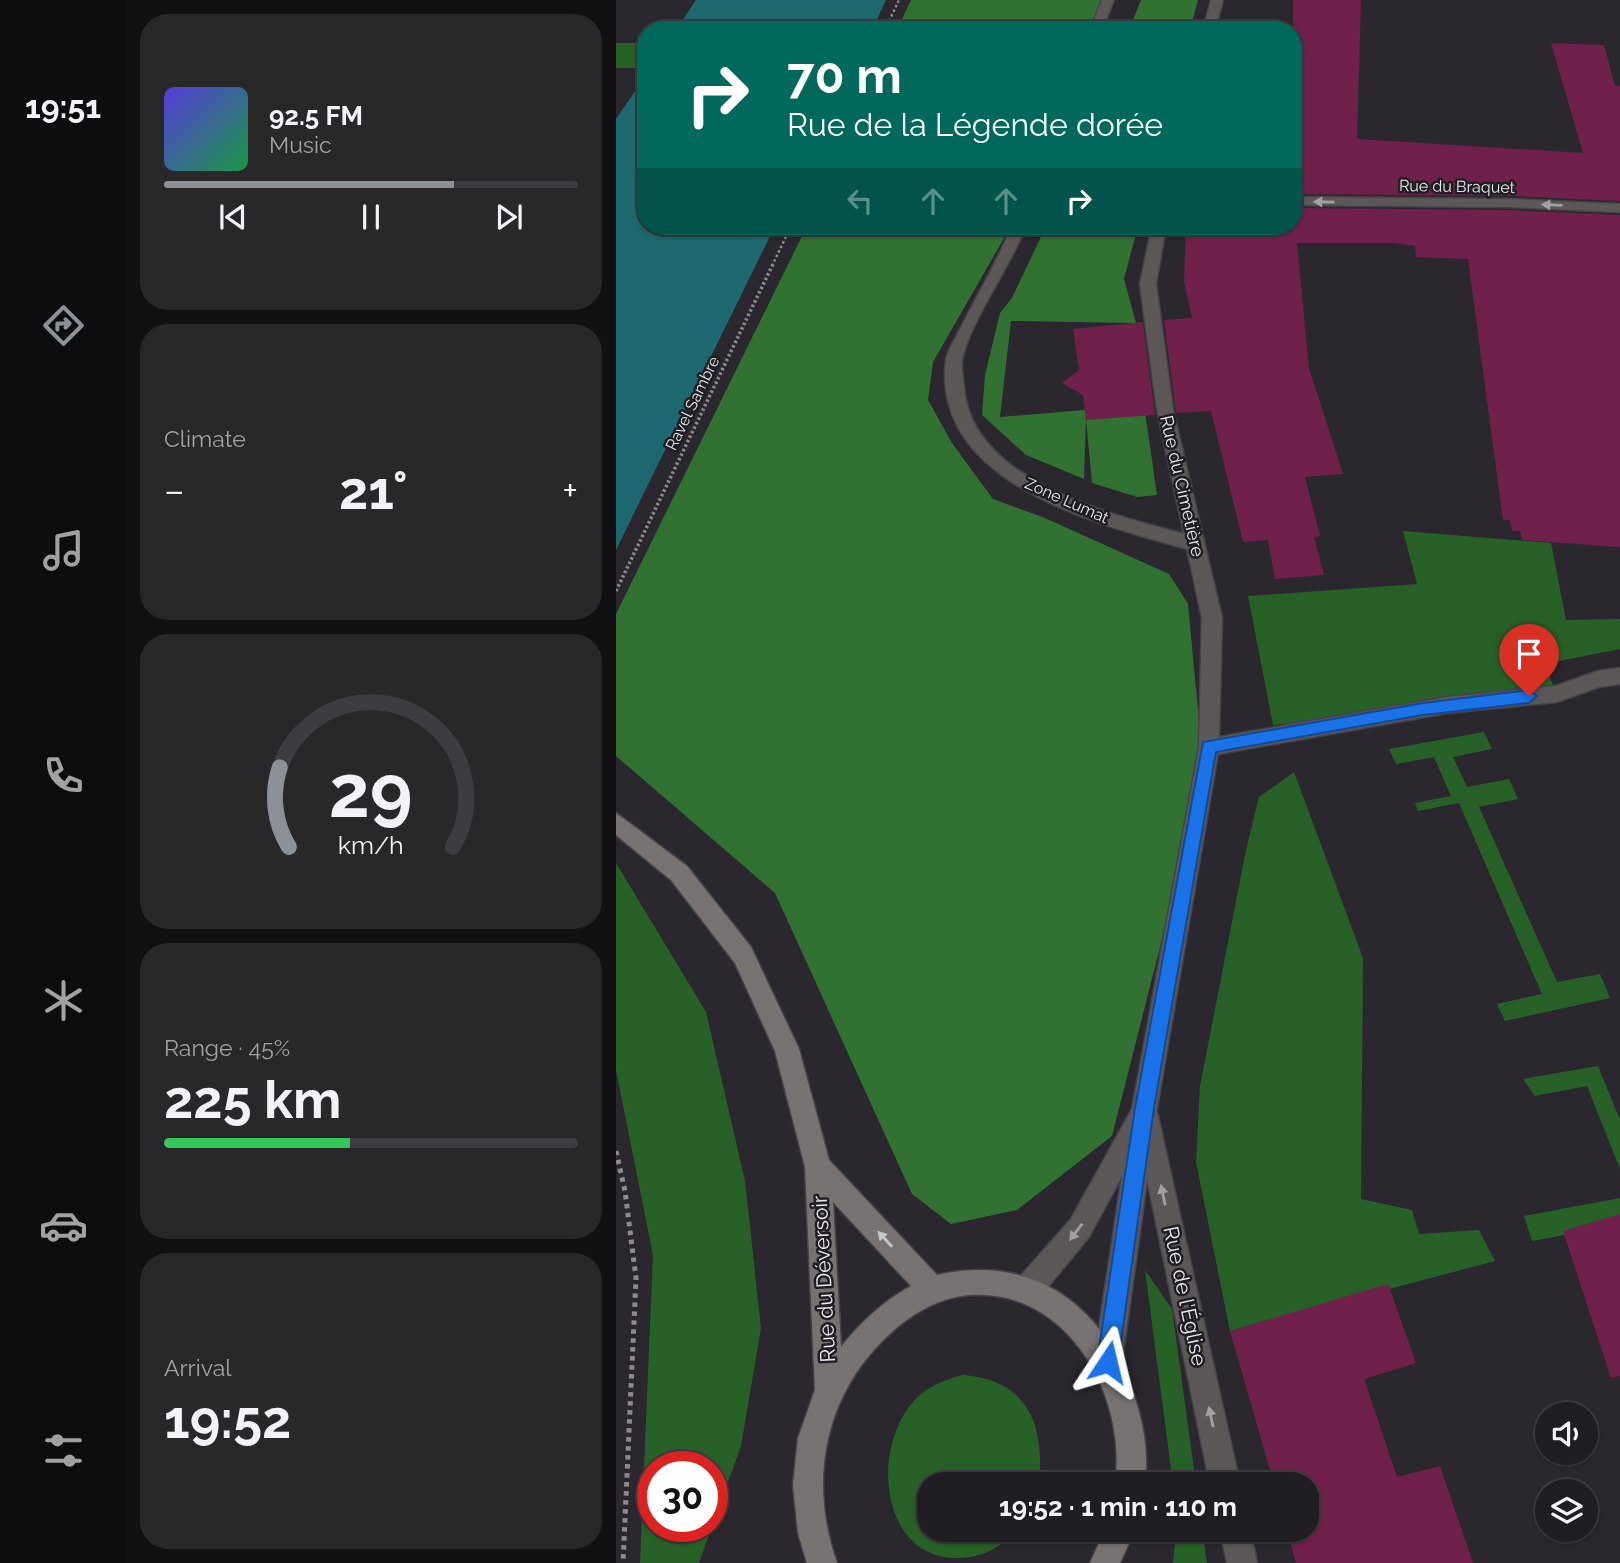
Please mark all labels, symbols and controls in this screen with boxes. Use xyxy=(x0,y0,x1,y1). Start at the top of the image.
text: 70 m xyxy=(787,47,902,104)
icon: right xyxy=(672,49,763,140)
text: 19:51 xyxy=(25,88,101,125)
text: 92.5 FM xyxy=(269,101,363,131)
text: Rue de la Légende dorée xyxy=(787,106,1163,143)
text: Music xyxy=(269,131,332,158)
street label: Rue du Braquet xyxy=(1399,176,1516,197)
icon: left xyxy=(841,182,879,220)
icon: ahead xyxy=(914,182,952,220)
icon: ahead xyxy=(987,182,1025,220)
icon: right xyxy=(1060,182,1098,220)
one-way arrow xyxy=(1313,196,1335,208)
icon: previous xyxy=(214,198,252,236)
icon: pause xyxy=(352,198,390,236)
icon: next xyxy=(490,198,528,236)
one-way arrow xyxy=(1541,199,1563,210)
icon: directions xyxy=(39,301,88,350)
street label: Ravel Sambre xyxy=(662,353,723,453)
street label: Rue du Cimetière xyxy=(1156,413,1209,559)
text: Climate xyxy=(164,425,246,452)
text: 21° xyxy=(339,460,408,521)
text: − xyxy=(164,468,184,513)
text: + xyxy=(562,468,578,513)
street label: Zone Lumat xyxy=(1022,474,1112,528)
icon: music xyxy=(39,526,88,575)
pin xyxy=(1499,624,1559,696)
icon: arrive xyxy=(1510,635,1548,673)
text: 29 xyxy=(329,750,413,835)
icon: phone xyxy=(39,751,88,800)
text: km/h xyxy=(338,830,404,860)
icon: climate xyxy=(39,976,88,1025)
text: Range · 45% xyxy=(164,1034,290,1061)
text: 225 km xyxy=(164,1069,341,1130)
one-way arrow xyxy=(1158,1184,1169,1206)
street label: Rue du Déversoir xyxy=(807,1194,840,1363)
icon: car xyxy=(39,1201,88,1250)
one-way arrow xyxy=(1070,1223,1084,1241)
street label: Rue de l'Église xyxy=(1158,1224,1213,1368)
one-way arrow xyxy=(878,1231,894,1248)
position arrow xyxy=(1071,1325,1145,1399)
text: Arrival xyxy=(164,1354,231,1381)
text: 19:52 xyxy=(164,1389,291,1450)
map controls xyxy=(1535,1402,1598,1542)
button: sound xyxy=(1535,1402,1598,1465)
one-way arrow xyxy=(1205,1406,1216,1428)
icon: filters xyxy=(39,1426,88,1475)
speed limit sign: 30 xyxy=(637,1451,728,1542)
button: layers xyxy=(1535,1479,1598,1542)
text: 19:52 · 1 min · 110 m xyxy=(999,1492,1237,1522)

